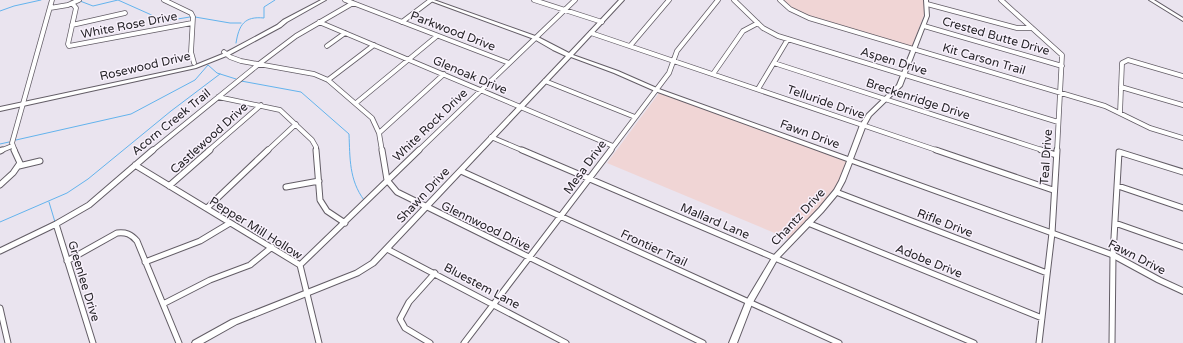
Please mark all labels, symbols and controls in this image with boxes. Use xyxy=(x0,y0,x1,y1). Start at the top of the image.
street label: Parkwood Drive xyxy=(409,8,498,54)
street label: White Rose Drive xyxy=(80,9,179,41)
street label: Crested Butte Drive xyxy=(941,14,1052,58)
street label: Kit Carson Trail xyxy=(941,40,1027,78)
street label: Aspen Drive xyxy=(859,44,929,78)
street label: Rosewood Drive xyxy=(98,49,192,83)
street label: Glenoak Drive xyxy=(431,53,509,97)
street label: Breckenridge Drive xyxy=(864,76,972,122)
street label: Telluride Drive xyxy=(785,82,867,122)
street label: Acorn Creek Trail xyxy=(129,86,213,158)
street label: White Rock Drive xyxy=(390,86,470,164)
street label: Castlewood Drive xyxy=(167,99,251,176)
street label: Fawn Drive xyxy=(778,117,842,151)
street label: Teal Drive xyxy=(1037,129,1055,185)
street label: Mesa Drive xyxy=(561,137,609,197)
street label: Shawn Drive xyxy=(394,164,452,226)
street label: Chantz Drive xyxy=(768,185,828,248)
street label: Pepper Mill Hollow xyxy=(207,194,305,262)
street label: Glennwood Drive xyxy=(439,198,533,254)
street label: Mallard Lane xyxy=(678,200,752,242)
street label: Rifle Drive xyxy=(915,206,975,240)
street label: Frontier Trail xyxy=(618,226,690,270)
street label: Fawn Drive xyxy=(1106,237,1168,278)
street label: Greenlee Drive xyxy=(65,239,103,323)
street label: Adobe Drive xyxy=(894,241,965,281)
street label: Bluestem Lane xyxy=(442,260,523,312)

